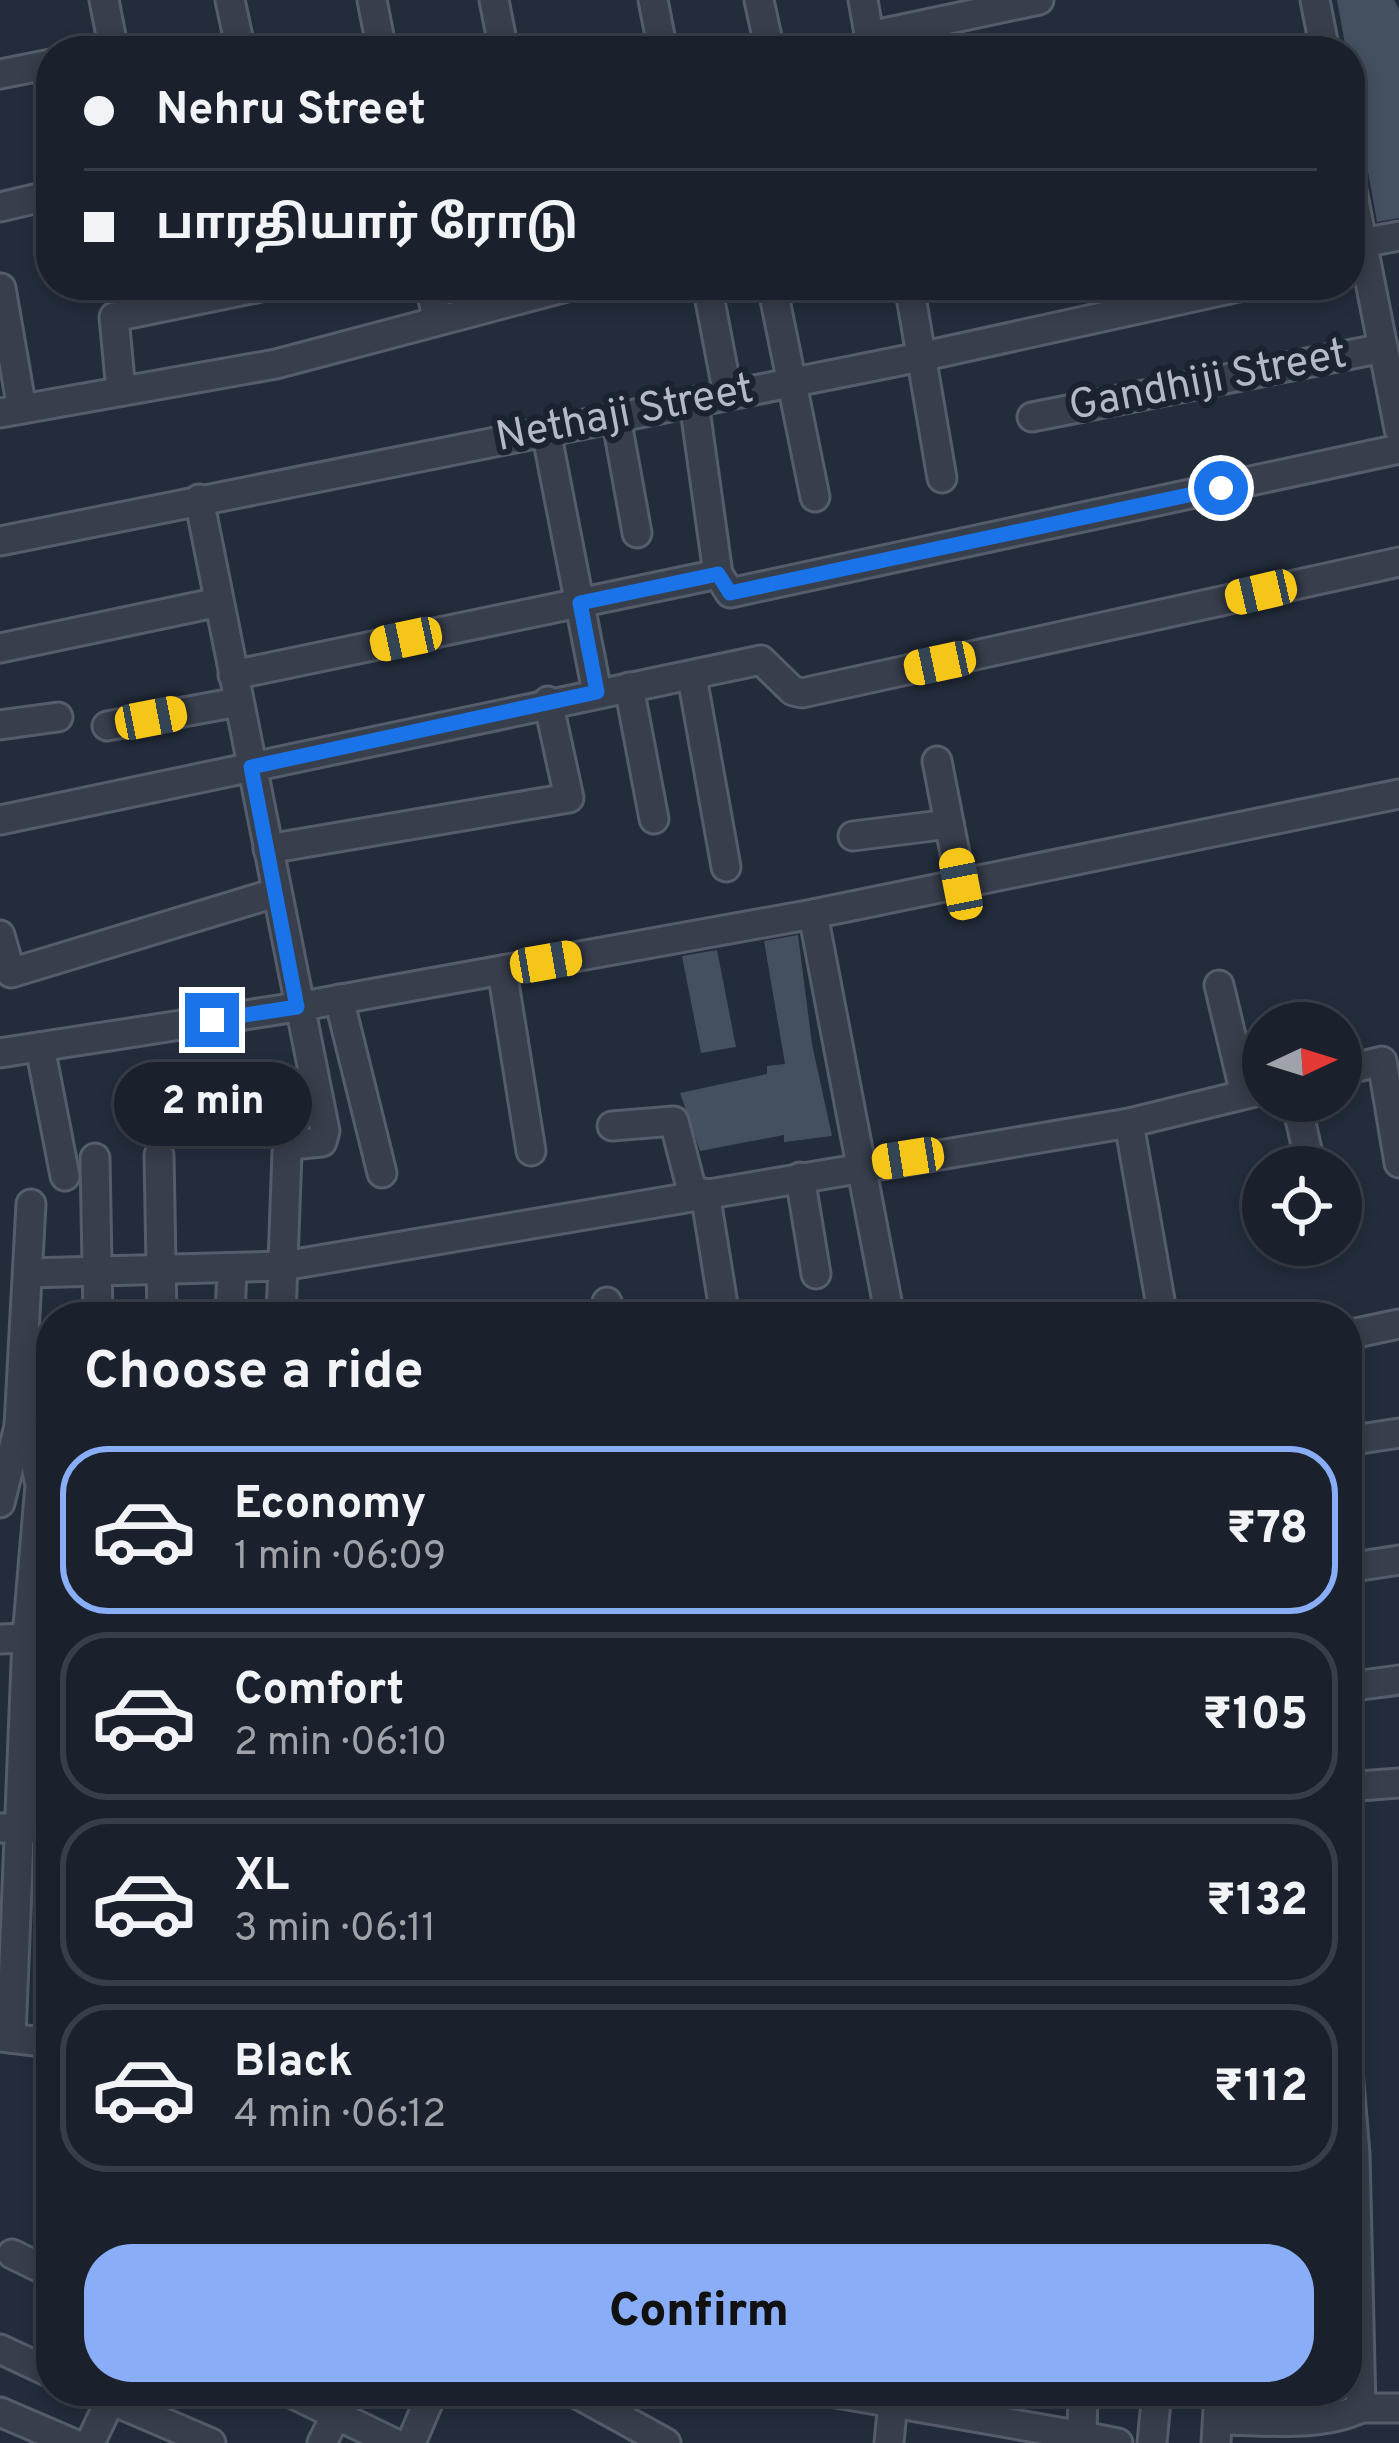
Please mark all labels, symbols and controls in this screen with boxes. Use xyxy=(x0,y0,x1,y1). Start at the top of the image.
text: Nehru Street xyxy=(156,83,426,140)
text: பாரதியார் ரோடு xyxy=(156,198,578,255)
street label: Gandhiji Street xyxy=(1065,329,1351,435)
street label: Nethaji Street xyxy=(492,364,758,466)
route start xyxy=(1194,461,1248,515)
car xyxy=(1222,566,1300,618)
car xyxy=(367,614,445,664)
car xyxy=(901,638,979,688)
car xyxy=(112,693,190,743)
car xyxy=(936,845,986,923)
car xyxy=(507,938,585,986)
route end xyxy=(185,993,239,1047)
north arrow xyxy=(1242,1002,1362,1122)
map controls xyxy=(1242,1002,1362,1266)
callout: 2 min xyxy=(113,1062,311,1146)
text: 2 min xyxy=(161,1079,265,1128)
car xyxy=(870,1135,946,1181)
button: locate xyxy=(1242,1146,1362,1266)
text: Choose a ride xyxy=(84,1339,424,1408)
icon: car xyxy=(90,1476,198,1584)
text: Economy xyxy=(234,1477,426,1534)
text: ₹78 xyxy=(1227,1502,1308,1559)
text: 1 min · 06:09 xyxy=(234,1534,446,1583)
icon: car xyxy=(90,1662,198,1770)
text: Comfort xyxy=(234,1663,404,1720)
text: ₹105 xyxy=(1203,1688,1308,1745)
text: 2 min · 06:10 xyxy=(234,1720,447,1769)
icon: car xyxy=(90,1848,198,1956)
text: XL xyxy=(234,1849,289,1906)
text: ₹132 xyxy=(1206,1874,1308,1931)
text: 3 min · 06:11 xyxy=(234,1906,436,1955)
icon: car xyxy=(90,2034,198,2142)
text: Black xyxy=(234,2035,353,2092)
text: ₹112 xyxy=(1214,2060,1308,2117)
text: 4 min · 06:12 xyxy=(234,2092,446,2141)
button: Confirm xyxy=(84,2244,1314,2382)

